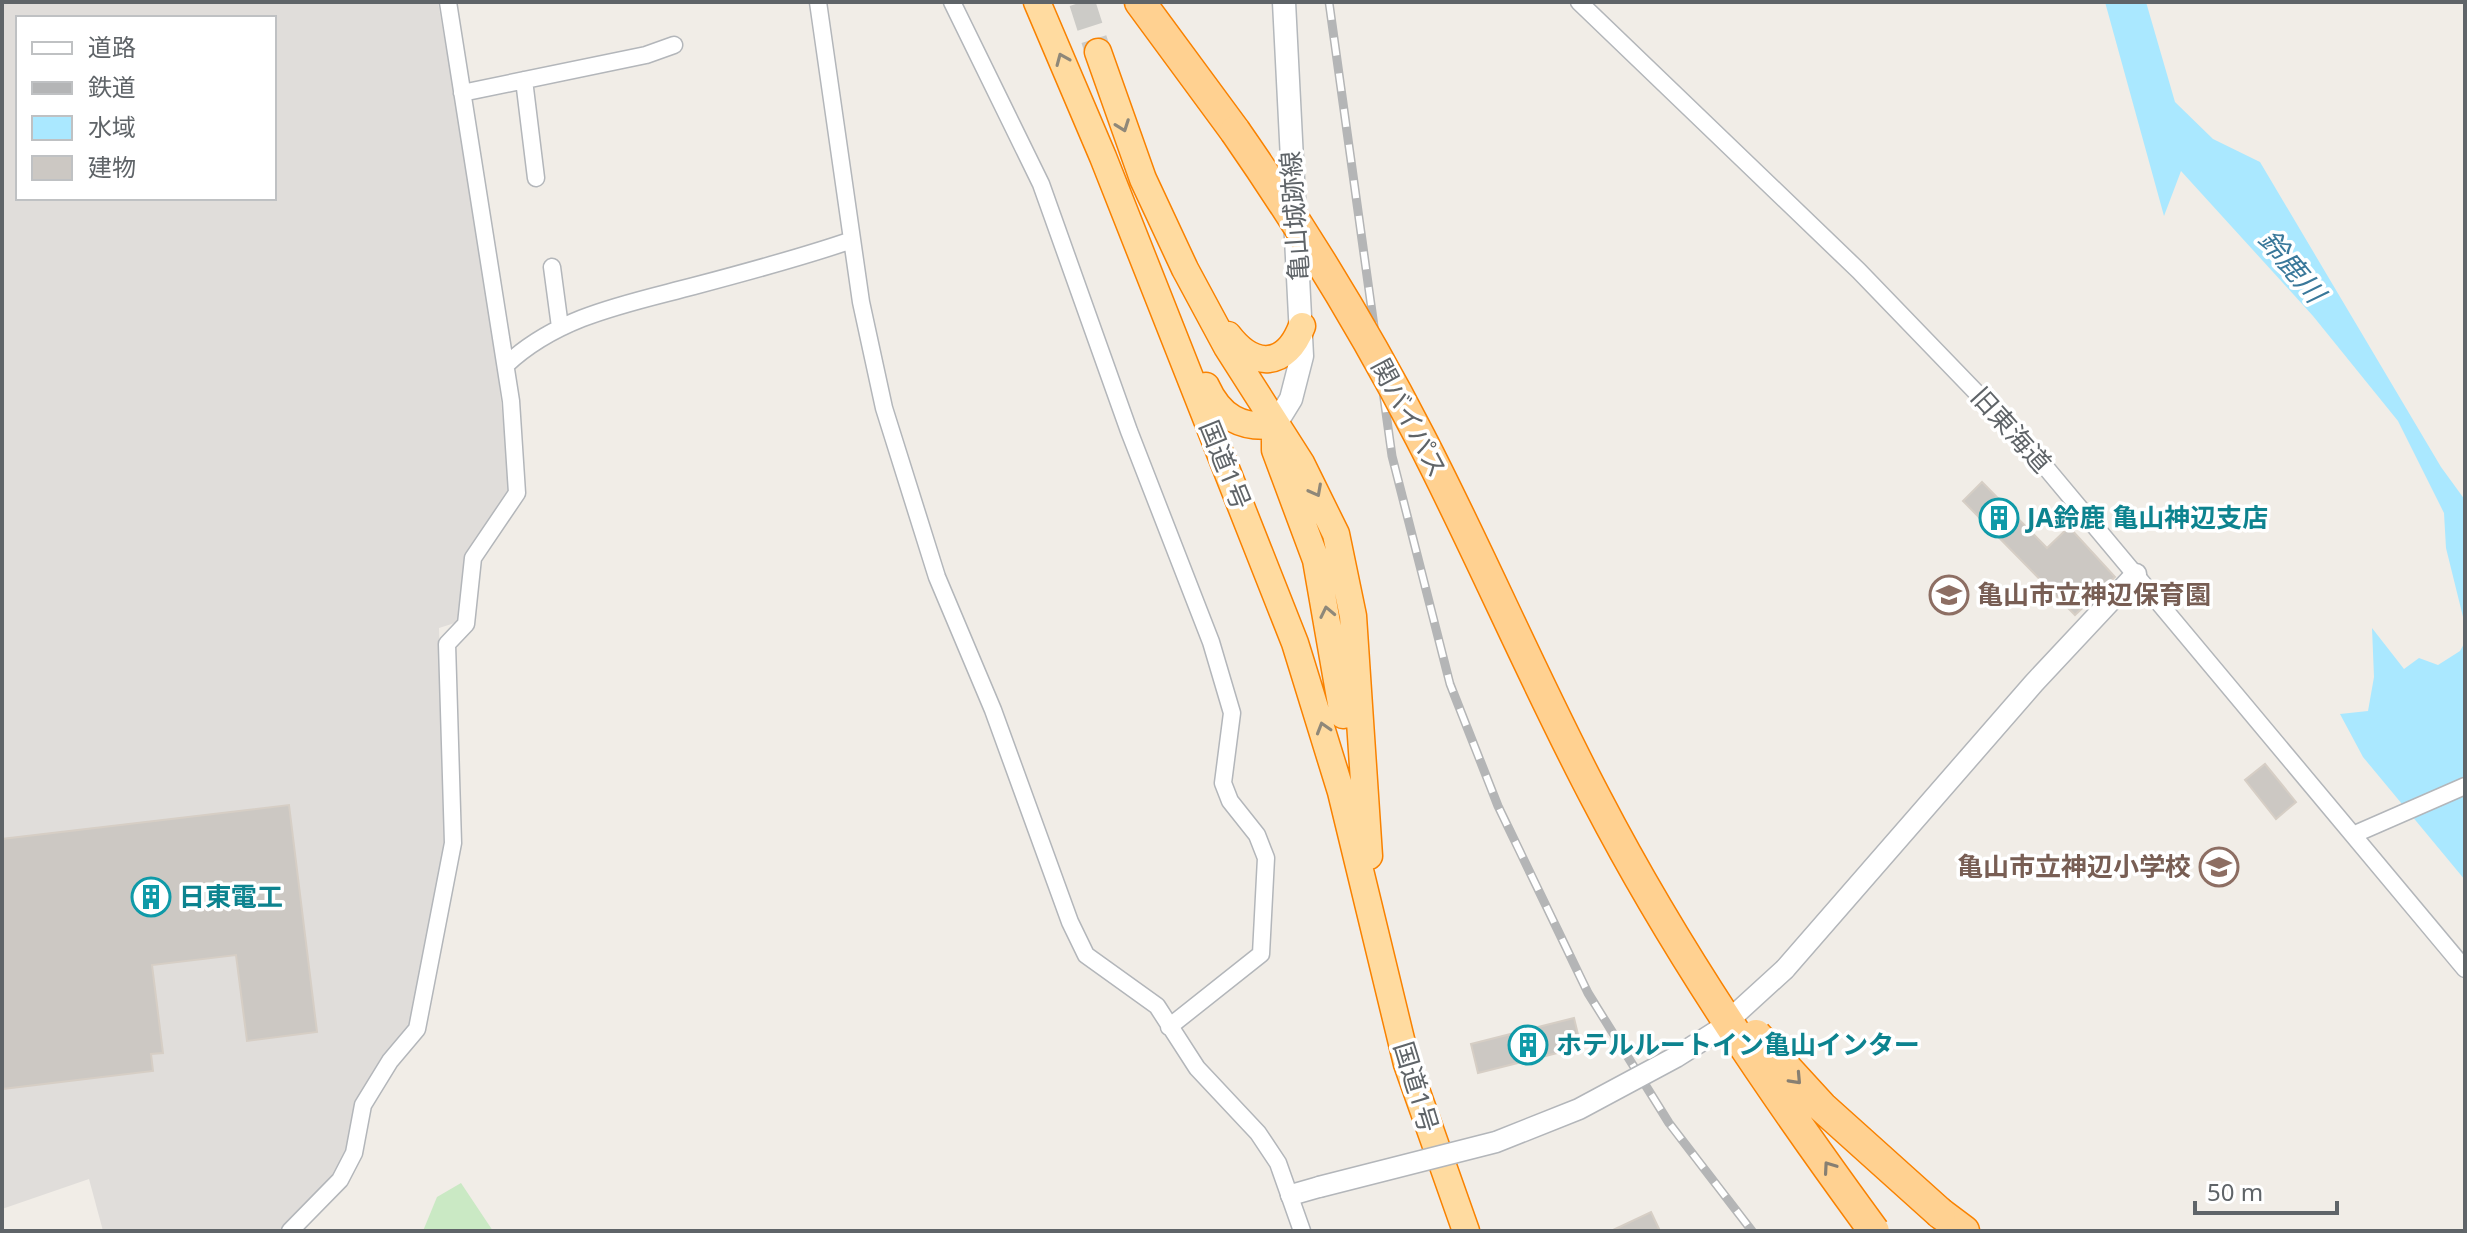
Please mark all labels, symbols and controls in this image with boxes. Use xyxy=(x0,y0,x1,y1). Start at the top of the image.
legend xyxy=(16,16,276,200)
text: 道路 xyxy=(88,30,136,63)
one-way arrow xyxy=(1055,53,1071,67)
text: 鉄道 xyxy=(88,70,136,103)
text: 水域 xyxy=(88,110,136,143)
one-way arrow xyxy=(1113,118,1130,132)
text: 建物 xyxy=(88,150,136,183)
street label: 亀山城跡線 xyxy=(1272,150,1316,282)
water label: 鈴鹿川 xyxy=(2251,221,2336,312)
street label: 関バイパス xyxy=(1364,352,1456,483)
street label: 旧東海道 xyxy=(1964,379,2060,480)
street label: 国道1号 xyxy=(1192,415,1260,514)
one-way arrow xyxy=(1307,482,1322,497)
building icon: JA鈴鹿 亀山神辺支店 xyxy=(1978,497,2020,539)
place label: JA鈴鹿 亀山神辺支店 xyxy=(2025,499,2268,535)
school or university icon: 亀山市立神辺保育園 xyxy=(1928,574,1970,616)
place label: 亀山市立神辺保育園 xyxy=(1977,576,2211,612)
one-way arrow xyxy=(1320,605,1337,619)
one-way arrow xyxy=(1316,722,1332,736)
school or university icon: 亀山市立神辺小学校 xyxy=(2198,846,2240,888)
place label: 亀山市立神辺小学校 xyxy=(1957,848,2191,884)
building icon: 日東電工 xyxy=(130,876,172,918)
place label: 日東電工 xyxy=(179,878,283,914)
building icon: ホテルルートイン亀山インター xyxy=(1507,1024,1549,1066)
place label: ホテルルートイン亀山インター xyxy=(1556,1026,1920,1062)
street label: 国道1号 xyxy=(1386,1037,1448,1136)
one-way arrow xyxy=(1787,1070,1801,1085)
one-way arrow xyxy=(1824,1162,1839,1176)
scale bar xyxy=(2195,1165,2337,1215)
text: 50 m xyxy=(2207,1175,2263,1208)

